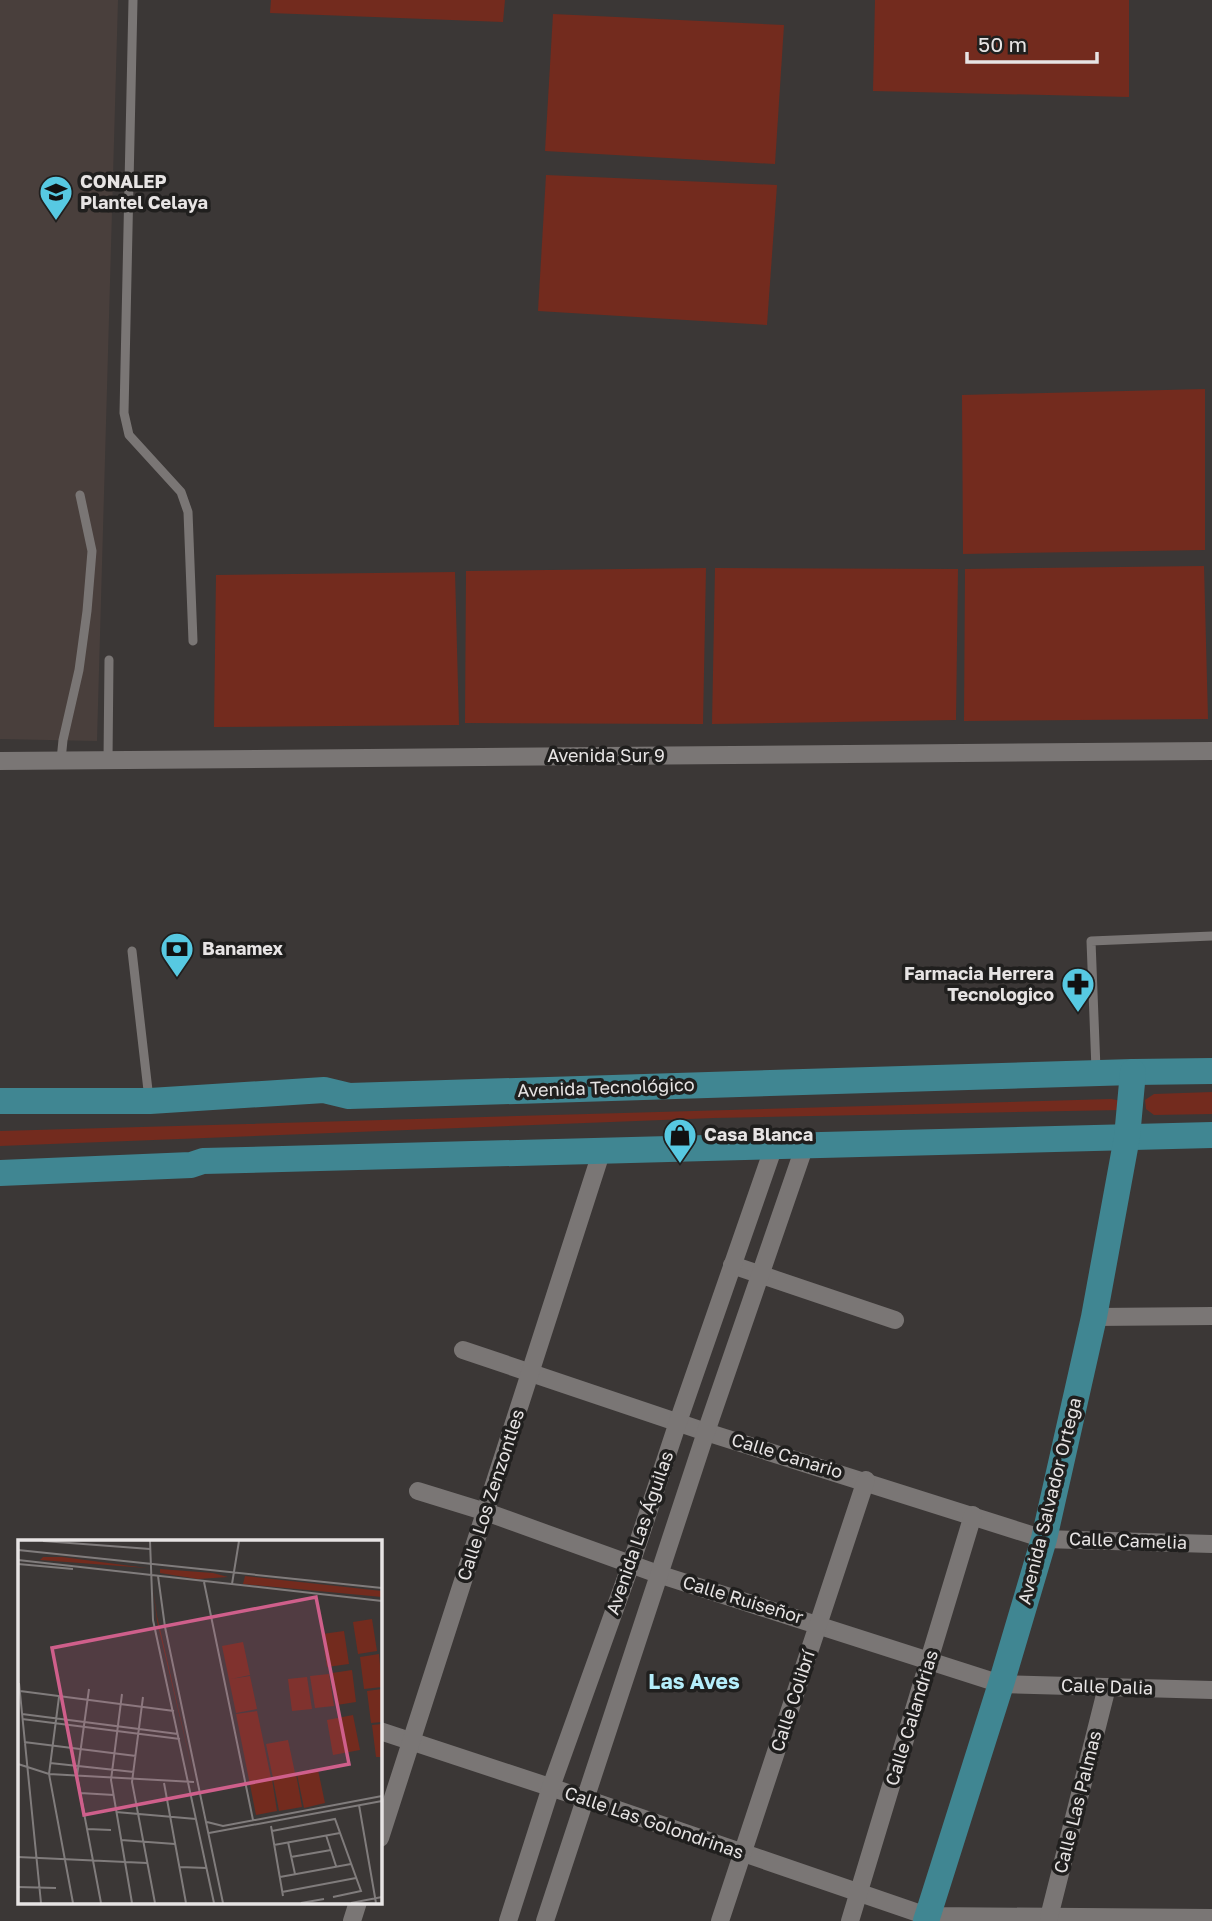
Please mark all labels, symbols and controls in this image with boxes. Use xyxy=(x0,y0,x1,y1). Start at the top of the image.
scale bar xyxy=(967,21,1096,65)
text: 50 m xyxy=(978,31,1027,57)
place label: CONALEP Plantel Celaya xyxy=(80,170,208,213)
school or university icon: CONALEP Plantel Celaya xyxy=(37,173,75,222)
street label: Avenida Sur 9 xyxy=(547,744,665,766)
bank icon: Banamex xyxy=(158,930,196,979)
place label: Banamex xyxy=(202,937,283,959)
place label: Farmacia Herrera Tecnologico xyxy=(904,962,1054,1005)
pharmacy icon: Farmacia Herrera Tecnologico xyxy=(1059,965,1097,1014)
street label: Avenida Tecnológico xyxy=(517,1073,695,1101)
shop icon: Casa Blanca xyxy=(661,1116,699,1165)
place label: Casa Blanca xyxy=(704,1123,813,1145)
street label: Avenida Salvador Ortega xyxy=(1013,1395,1085,1607)
street label: Calle Los Zenzontles xyxy=(452,1406,528,1583)
street label: Calle Canario xyxy=(729,1428,845,1482)
street label: Avenida Las Águilas xyxy=(601,1448,677,1617)
street label: Calle Camelia xyxy=(1069,1527,1187,1553)
inset map xyxy=(18,1540,382,1904)
street label: Calle Ruiseñor xyxy=(680,1570,806,1628)
street label: Calle Colibrí xyxy=(765,1646,819,1754)
street label: Calle Calandrias xyxy=(880,1647,942,1788)
district label: Las Aves xyxy=(648,1668,740,1694)
street label: Calle Dalia xyxy=(1061,1673,1154,1699)
street label: Calle Las Palmas xyxy=(1049,1728,1105,1876)
street label: Calle Las Golondrinas xyxy=(562,1781,747,1863)

